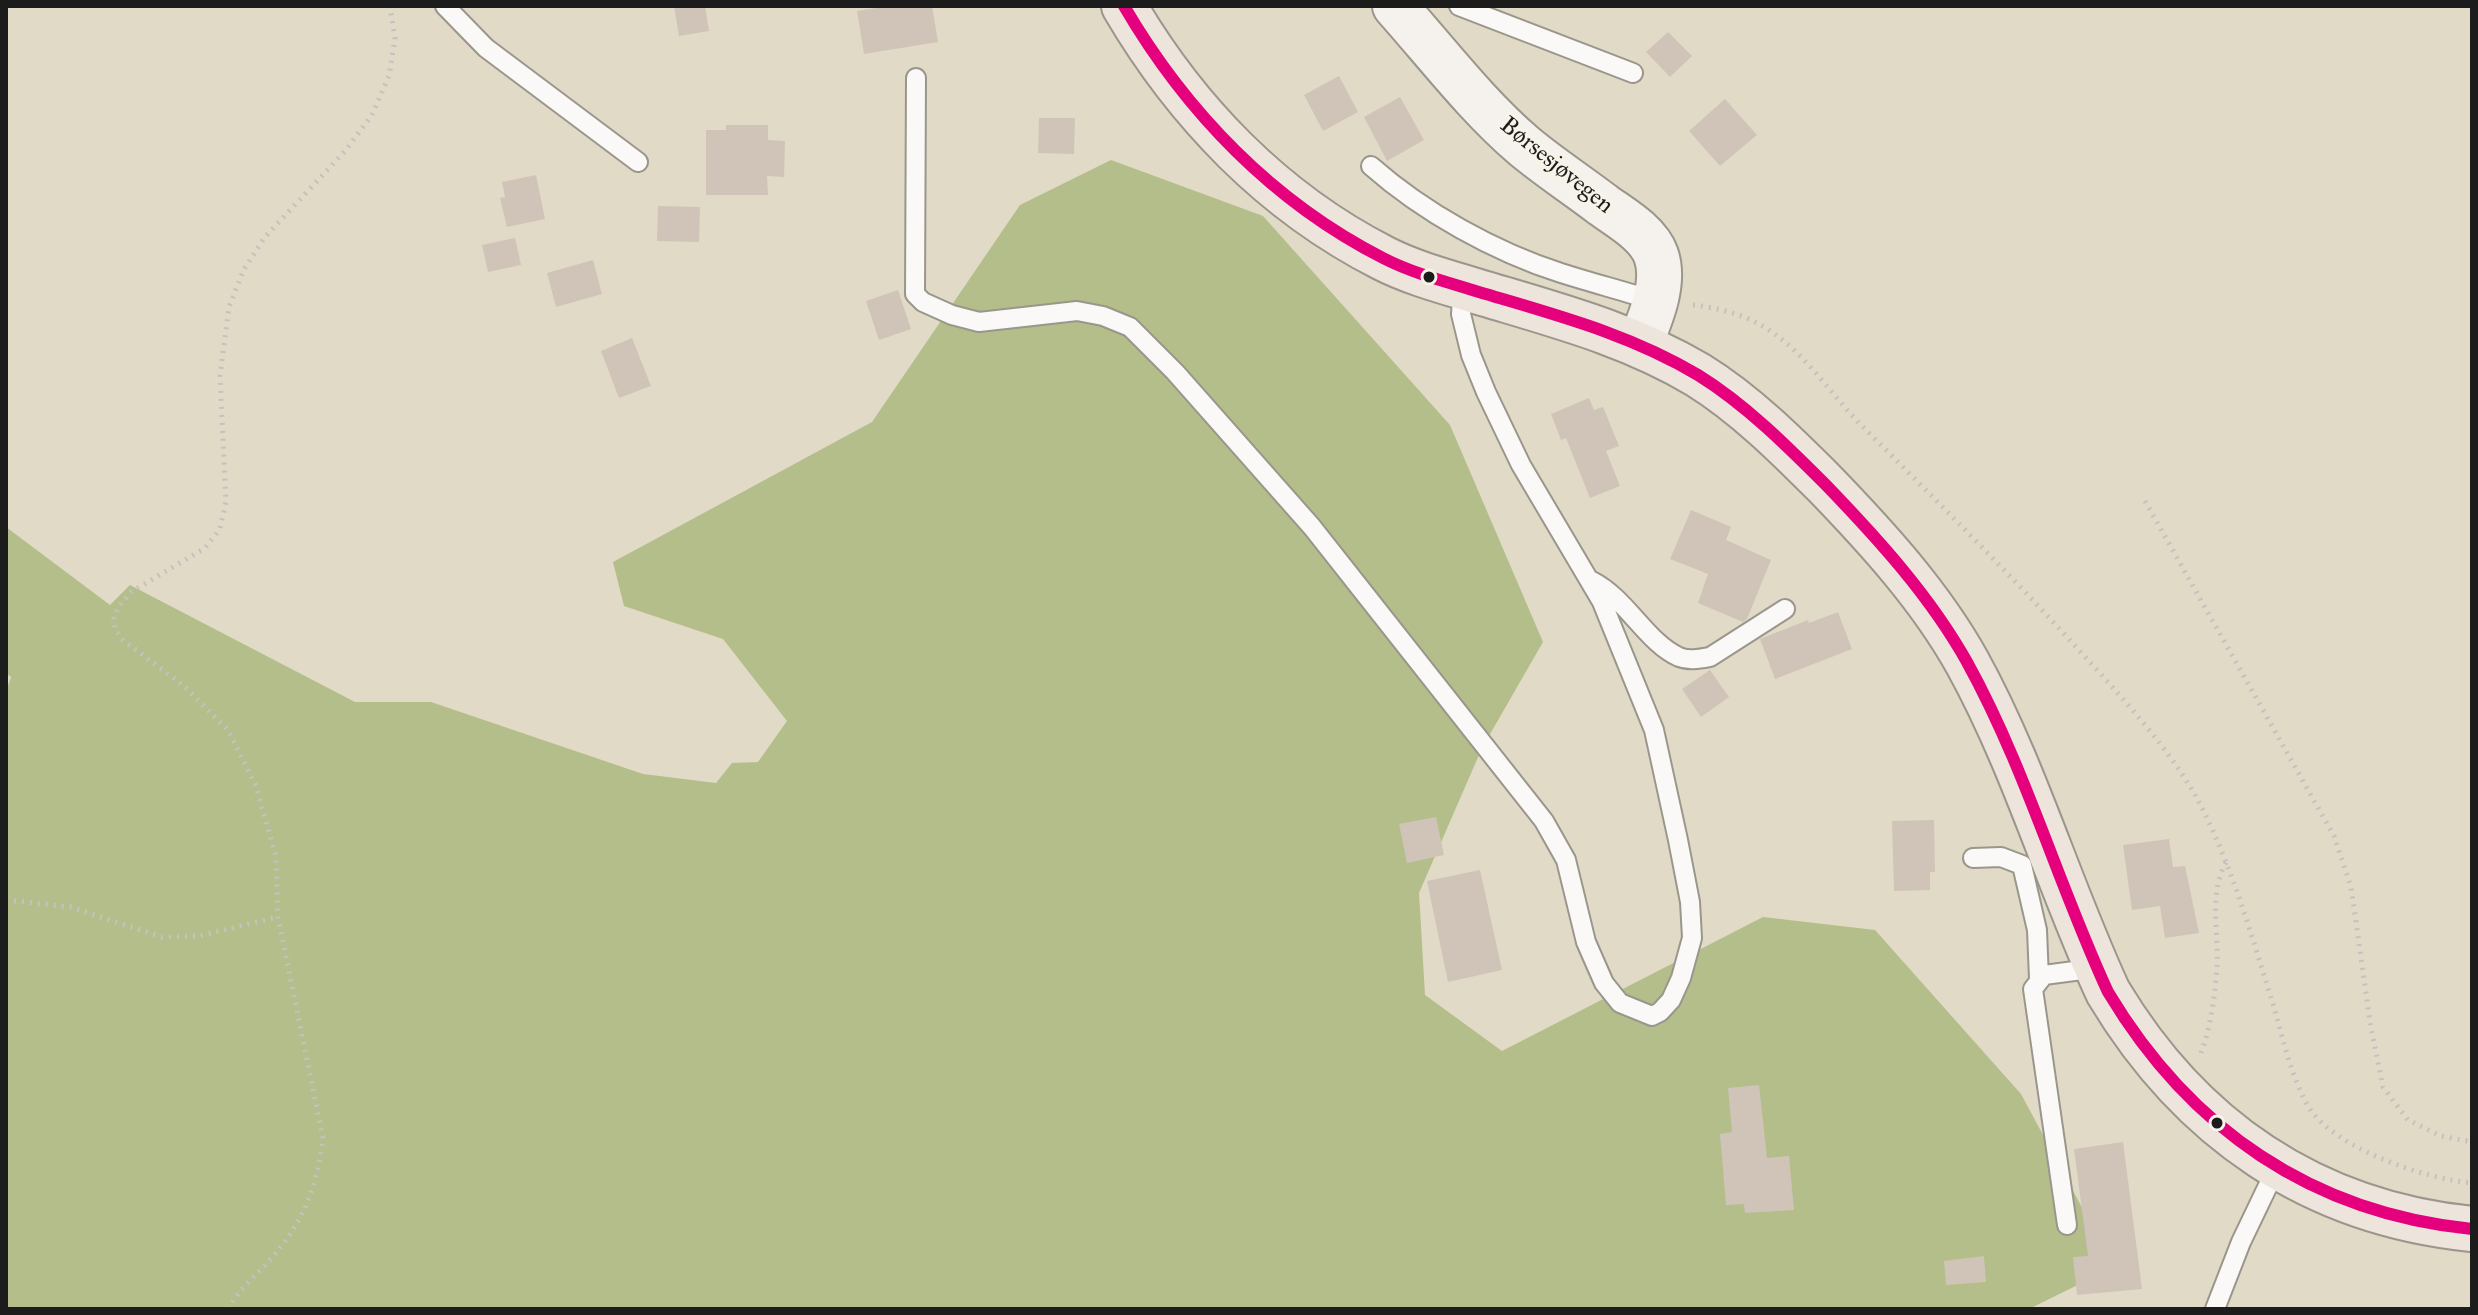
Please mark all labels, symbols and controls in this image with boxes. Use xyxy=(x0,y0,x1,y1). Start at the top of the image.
street label: Børsesjøvegen xyxy=(1493,111,1619,221)
unlabelled marker xyxy=(1421,269,1437,285)
unlabelled marker xyxy=(2209,1115,2225,1131)

